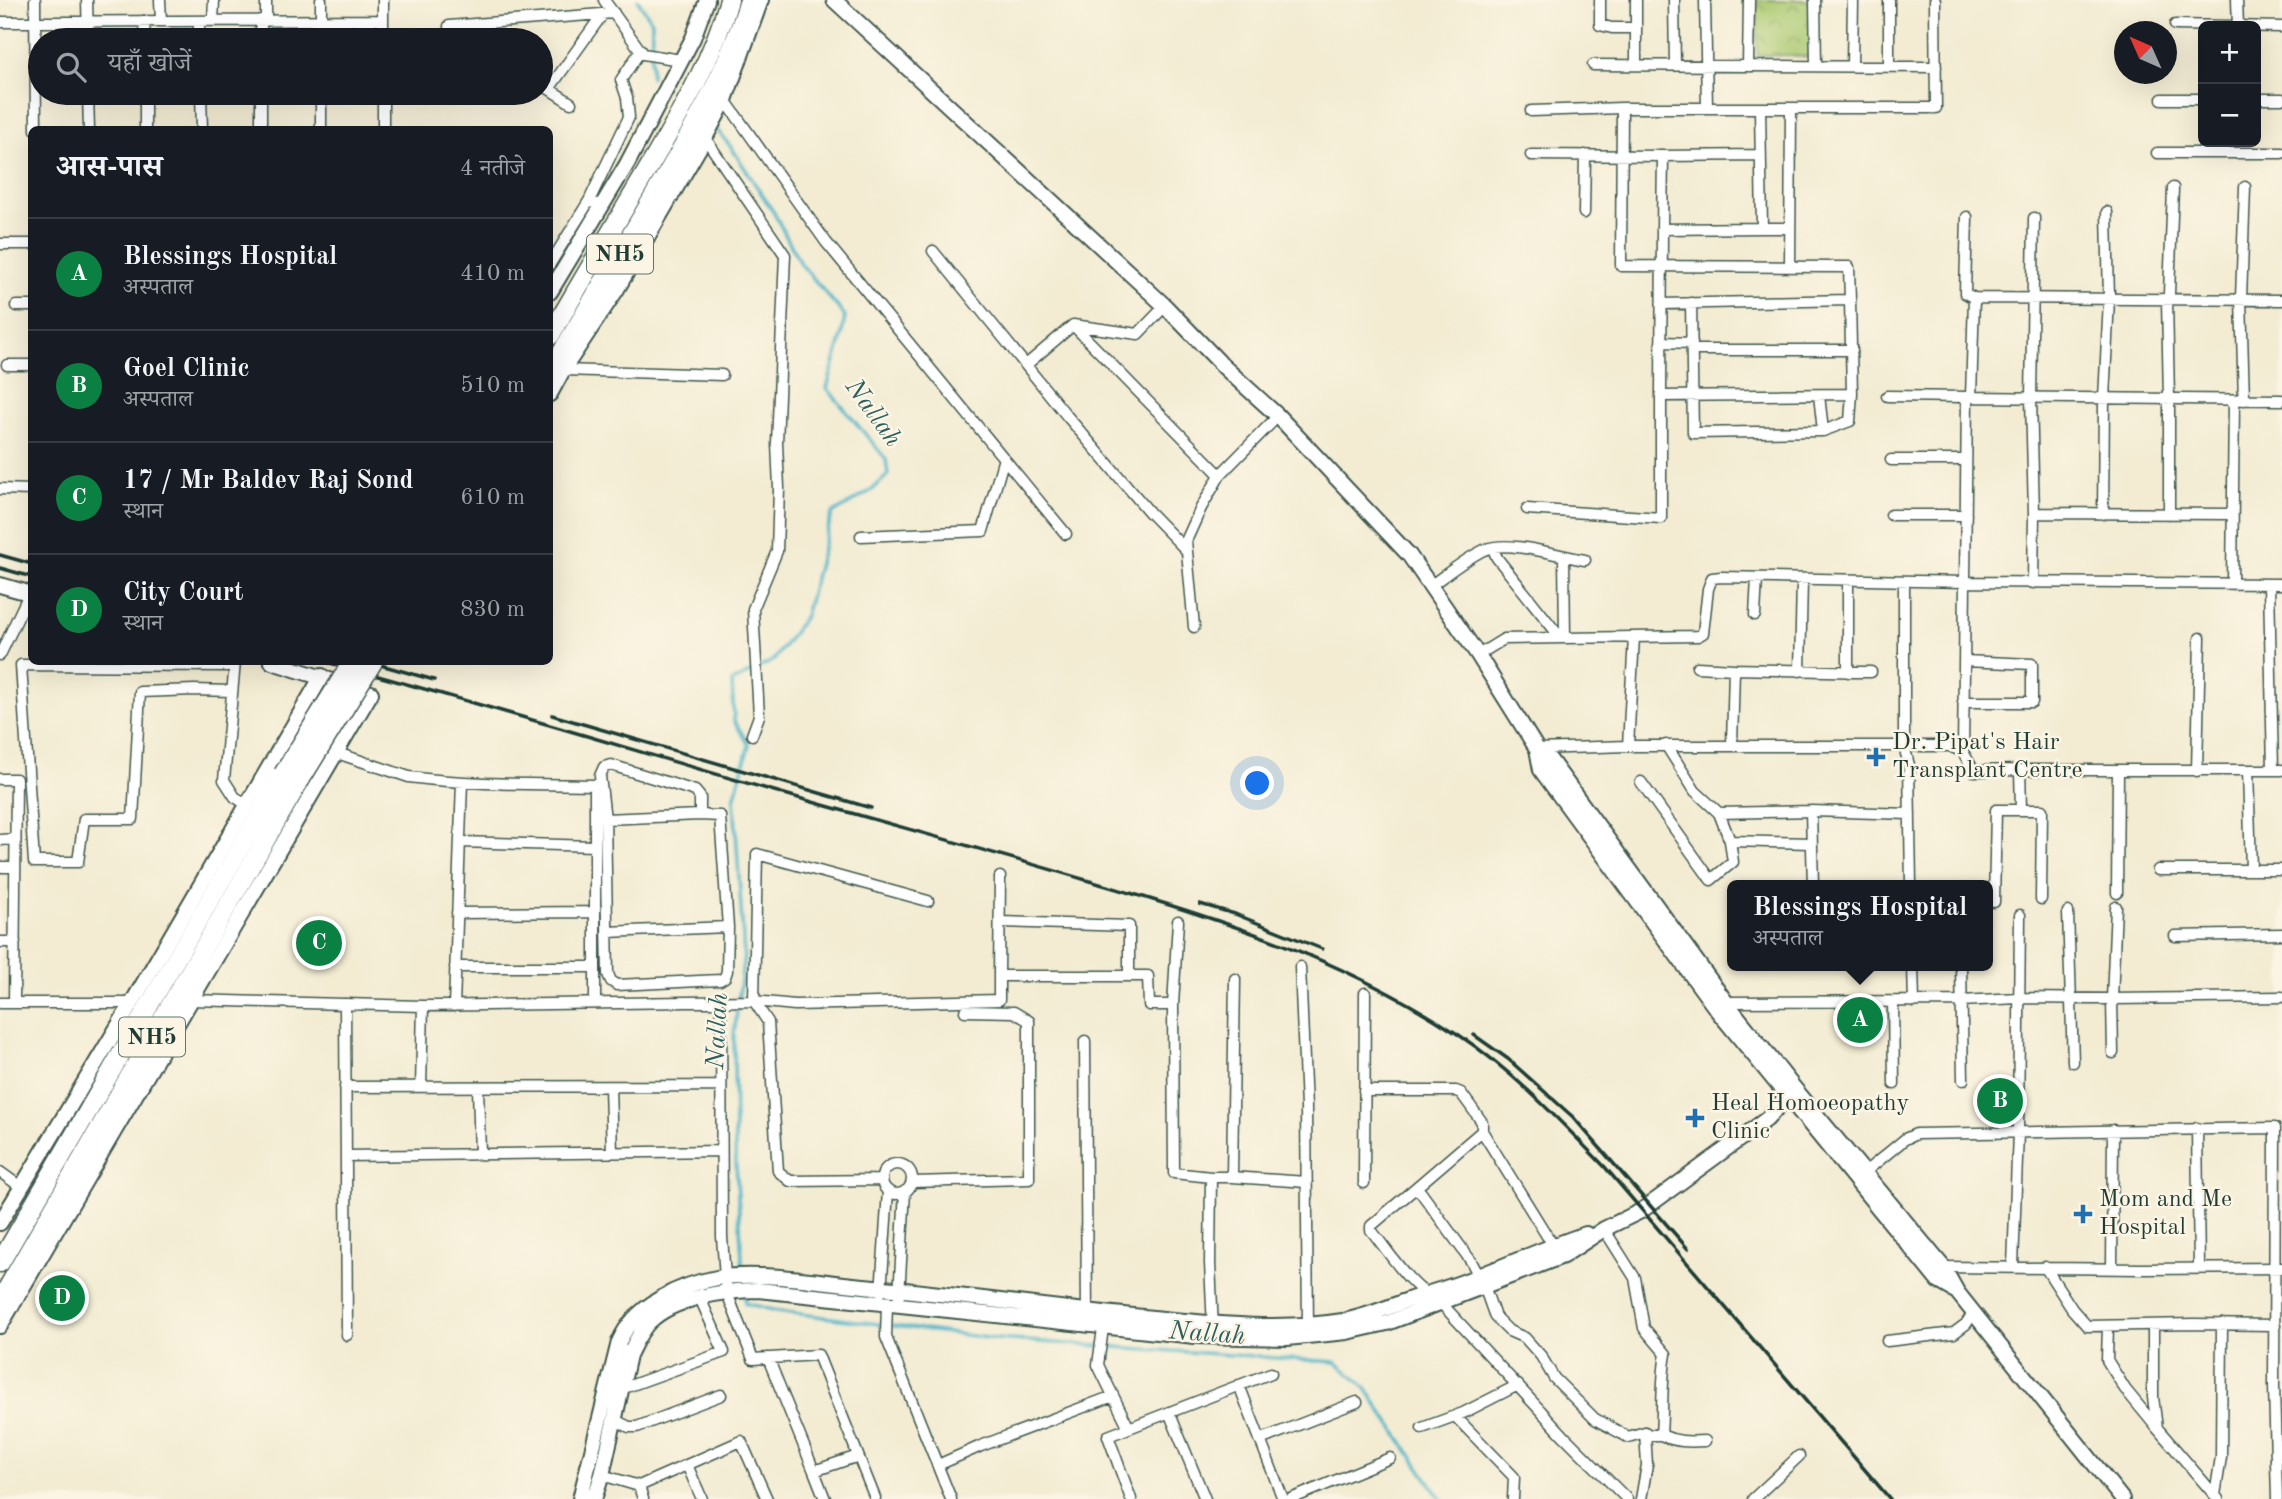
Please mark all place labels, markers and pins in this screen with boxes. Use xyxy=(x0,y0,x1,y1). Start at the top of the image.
place label: Dr. Pipat's Hair Transplant Centre xyxy=(1892,731,2082,783)
marker: Dr. Pipat's Hair Transplant Centre xyxy=(1866,747,1886,767)
pin: C xyxy=(296,917,342,969)
pin: A xyxy=(1837,994,1883,1046)
pin: B xyxy=(1977,1075,2023,1127)
place label: Heal Homoeopathy Clinic xyxy=(1711,1092,1909,1144)
marker: Heal Homoeopathy Clinic xyxy=(1685,1108,1705,1128)
place label: Mom and Me Hospital xyxy=(2099,1188,2232,1240)
marker: Mom and Me Hospital xyxy=(2073,1204,2093,1224)
pin: D xyxy=(39,1272,85,1324)

